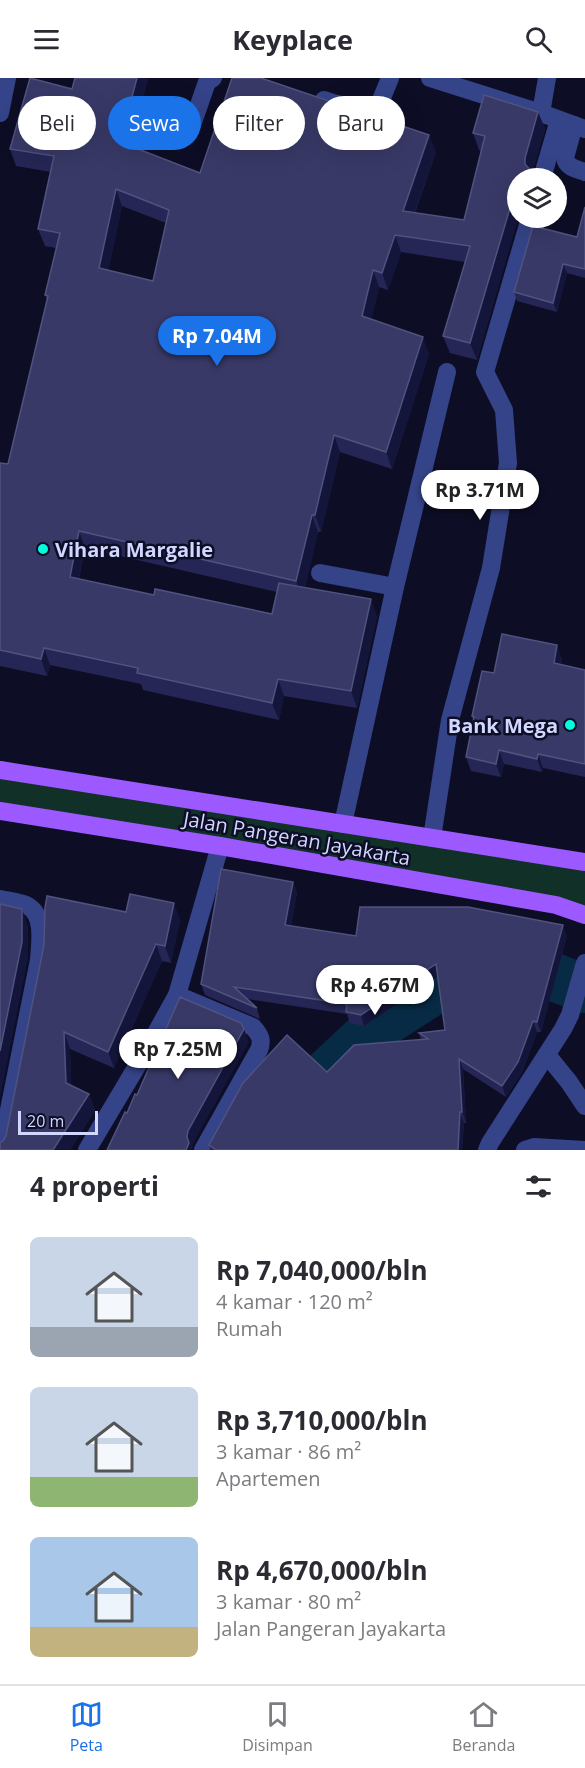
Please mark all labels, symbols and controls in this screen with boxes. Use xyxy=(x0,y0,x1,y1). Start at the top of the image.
text: Keyplace xyxy=(232,21,353,58)
icon: menu xyxy=(30,23,63,56)
icon: search xyxy=(522,23,555,56)
chip: Beli xyxy=(18,96,96,150)
chip: Sewa xyxy=(108,96,201,150)
chip: Filter xyxy=(213,96,305,150)
chip: Baru xyxy=(317,96,405,150)
map controls xyxy=(507,168,567,228)
button: layers xyxy=(507,168,567,228)
pin: Rp 7.04M xyxy=(155,316,279,367)
text: Rp 7.04M xyxy=(172,322,262,349)
pin: Rp 3.71M xyxy=(418,470,542,521)
text: Rp 3.71M xyxy=(435,476,525,503)
place label: Vihara Margalie xyxy=(55,536,213,563)
marker: Vihara Margalie xyxy=(36,542,50,556)
place label: Bank Mega xyxy=(448,712,558,739)
marker: Bank Mega xyxy=(563,718,577,732)
street label: Jalan Pangeran Jayakarta xyxy=(179,804,413,871)
pin: Rp 4.67M xyxy=(313,965,437,1016)
text: Rp 4.67M xyxy=(330,971,420,998)
pin: Rp 7.25M xyxy=(116,1029,240,1080)
text: Rp 7.25M xyxy=(133,1035,223,1062)
scale bar xyxy=(18,1108,98,1136)
text: 20 m xyxy=(27,1110,64,1132)
text: 4 properti xyxy=(30,1168,159,1204)
icon: filters xyxy=(522,1170,555,1203)
text: Rp 7,040,000/bln xyxy=(216,1252,427,1288)
icon: home xyxy=(78,1261,150,1333)
text: 4 kamar · 120 m² xyxy=(216,1288,373,1315)
text: Rumah xyxy=(216,1315,283,1342)
text: Rp 3,710,000/bln xyxy=(216,1402,427,1438)
icon: home xyxy=(78,1411,150,1483)
text: 3 kamar · 86 m² xyxy=(216,1438,361,1465)
text: Apartemen xyxy=(216,1465,321,1492)
text: Rp 4,670,000/bln xyxy=(216,1552,427,1588)
icon: home xyxy=(78,1561,150,1633)
text: 3 kamar · 80 m² xyxy=(216,1588,361,1615)
text: Jalan Pangeran Jayakarta xyxy=(216,1615,446,1642)
tab: Peta xyxy=(70,1698,103,1756)
tab: Disimpan xyxy=(242,1698,313,1756)
tab: Beranda xyxy=(452,1698,515,1756)

